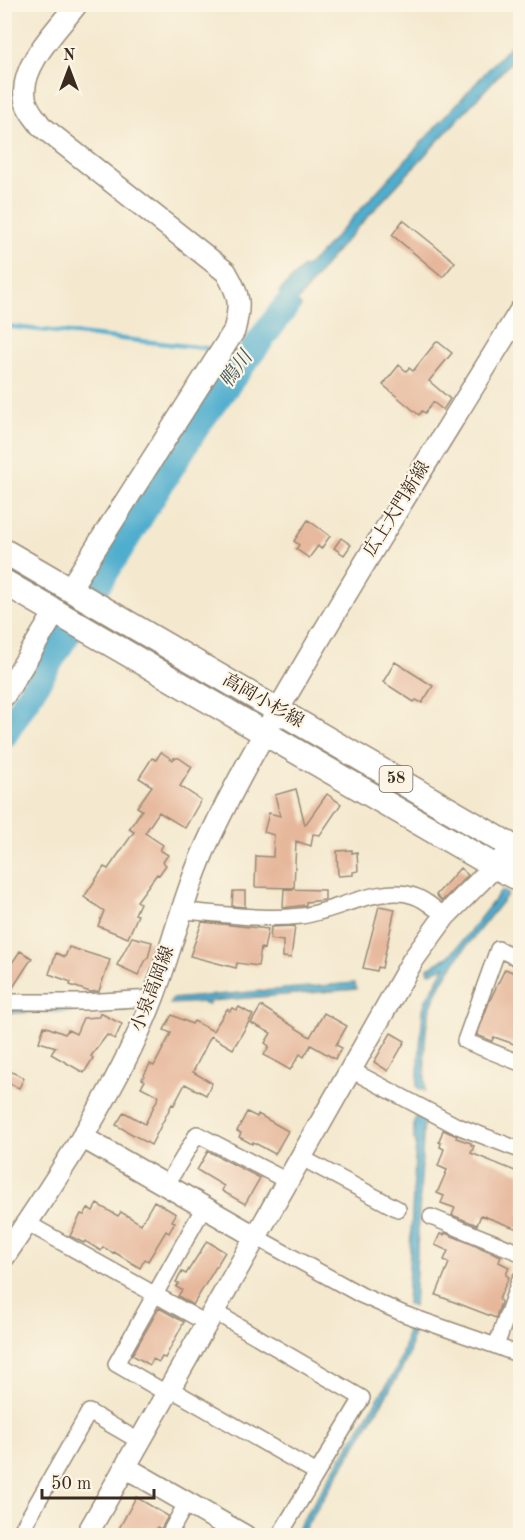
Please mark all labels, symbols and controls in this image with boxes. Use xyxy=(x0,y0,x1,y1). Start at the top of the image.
north arrow xyxy=(39,39,99,99)
text: N xyxy=(63,48,76,64)
water label: 鴨川 xyxy=(216,345,258,392)
street label: 広上大門新線 xyxy=(359,457,433,560)
street label: 高岡小杉線 xyxy=(220,669,307,731)
road number: 58 xyxy=(380,766,412,792)
street label: 小泉高岡線 xyxy=(127,943,178,1034)
scale bar xyxy=(42,1462,154,1500)
text: 50 m xyxy=(51,1475,91,1493)

